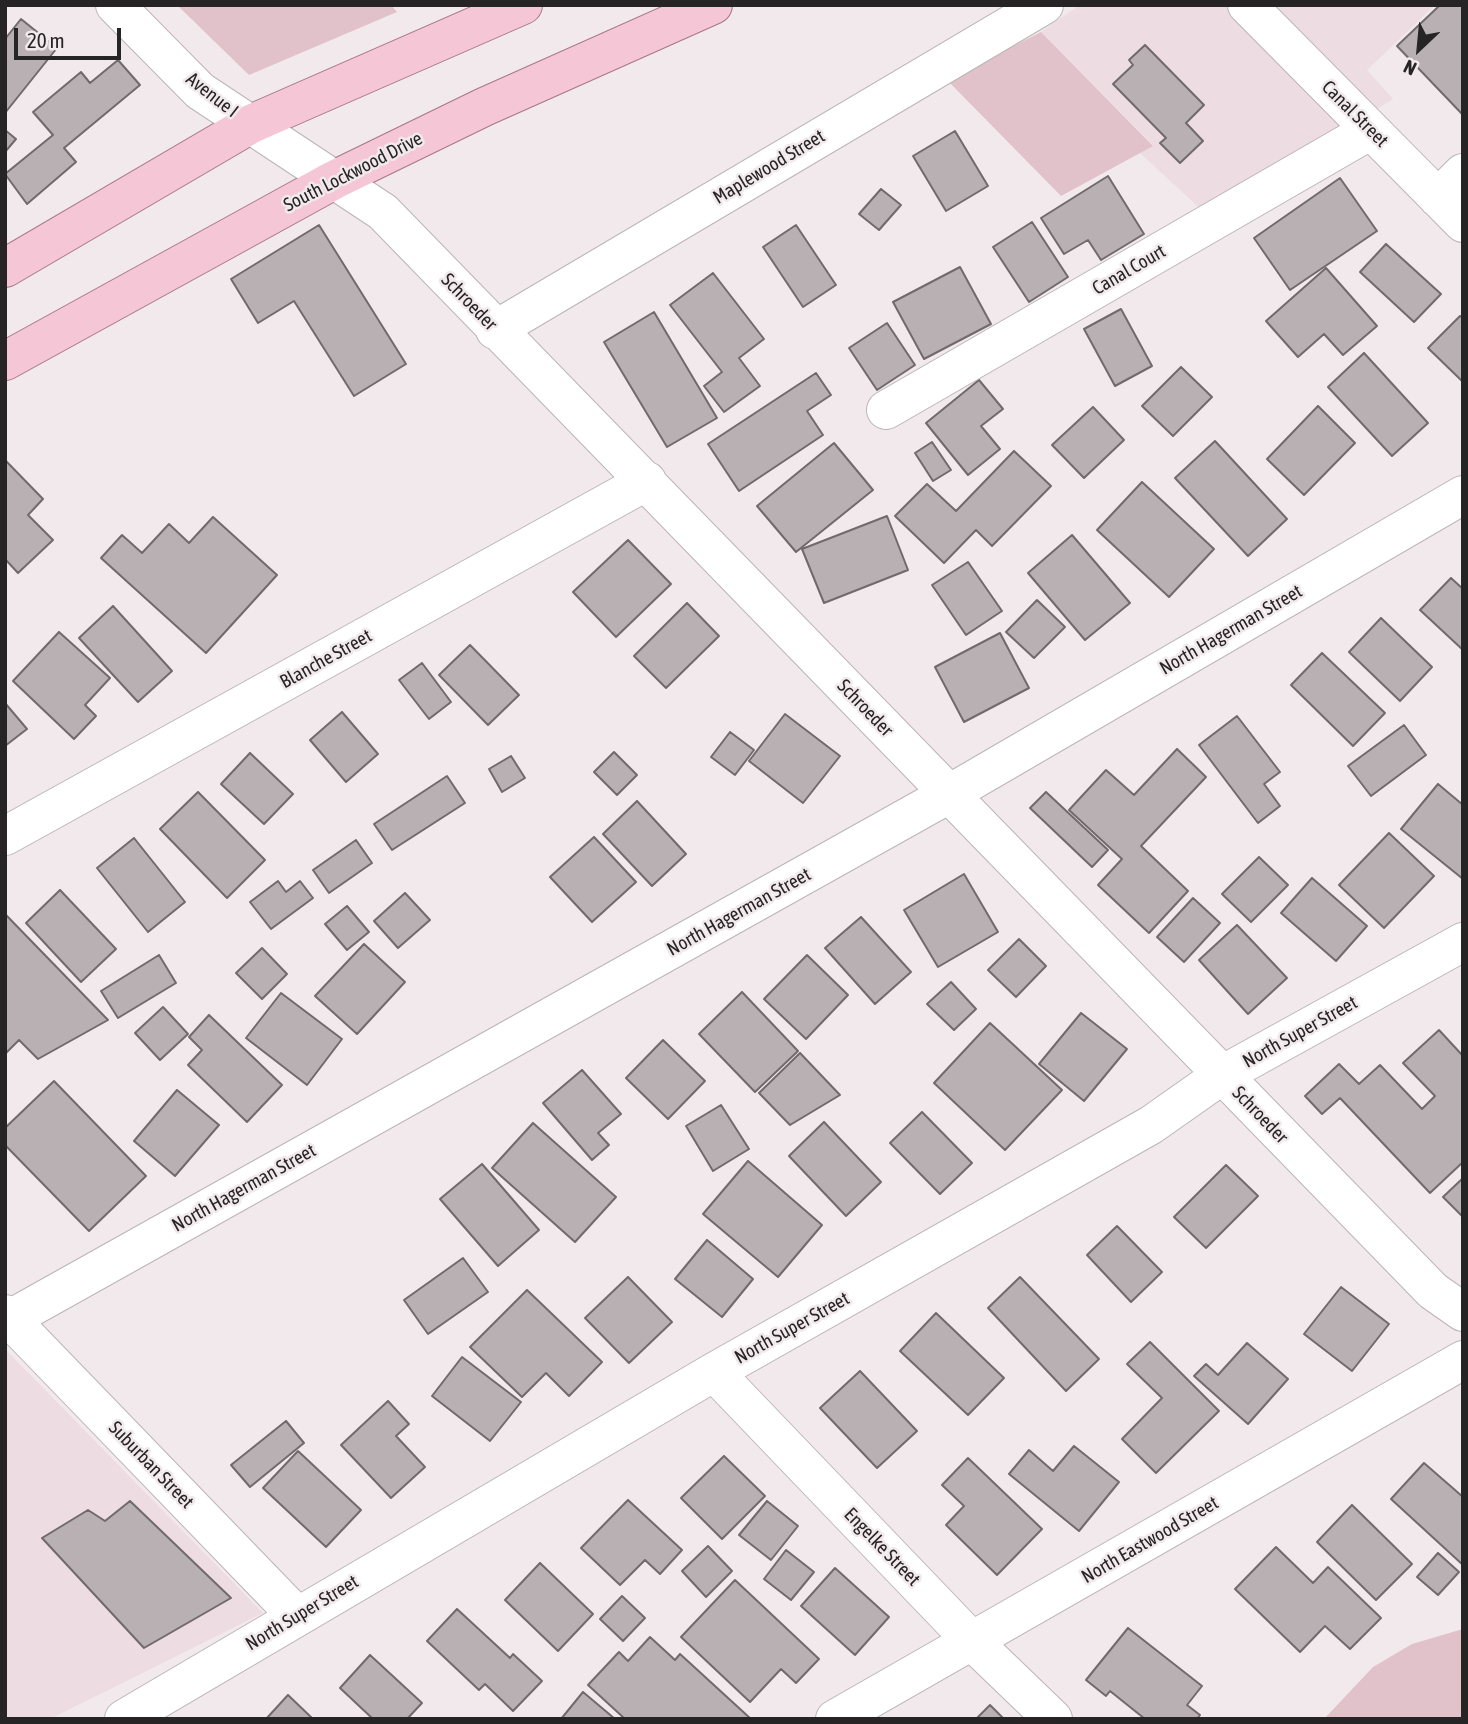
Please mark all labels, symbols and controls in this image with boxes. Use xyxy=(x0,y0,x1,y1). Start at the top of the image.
scale bar xyxy=(18,14,124,58)
north arrow xyxy=(1384,14,1454,84)
text: 20 m xyxy=(27,28,65,52)
text: N xyxy=(1400,56,1420,80)
street label: Avenue I xyxy=(181,68,243,122)
street label: Canal Street xyxy=(1317,76,1393,152)
street label: Maplewood Street xyxy=(709,125,829,209)
street label: South Lockwood Drive xyxy=(280,127,426,217)
street label: Canal Court xyxy=(1088,240,1170,300)
street label: Schroeder xyxy=(436,269,502,335)
street label: North Hagerman Street xyxy=(1156,580,1306,680)
street label: Blanche Street xyxy=(276,624,376,694)
street label: Schroeder xyxy=(832,675,898,741)
street label: North Hagerman Street xyxy=(663,863,815,961)
street label: North Super Street xyxy=(1239,991,1361,1073)
street label: Schroeder xyxy=(1227,1082,1293,1148)
street label: North Hagerman Street xyxy=(168,1139,320,1237)
street label: North Super Street xyxy=(731,1287,853,1369)
street label: Suburban Street xyxy=(104,1417,198,1513)
street label: North Eastwood Street xyxy=(1078,1492,1222,1588)
street label: Engelke Street xyxy=(839,1503,925,1591)
street label: North Super Street xyxy=(241,1570,363,1656)

